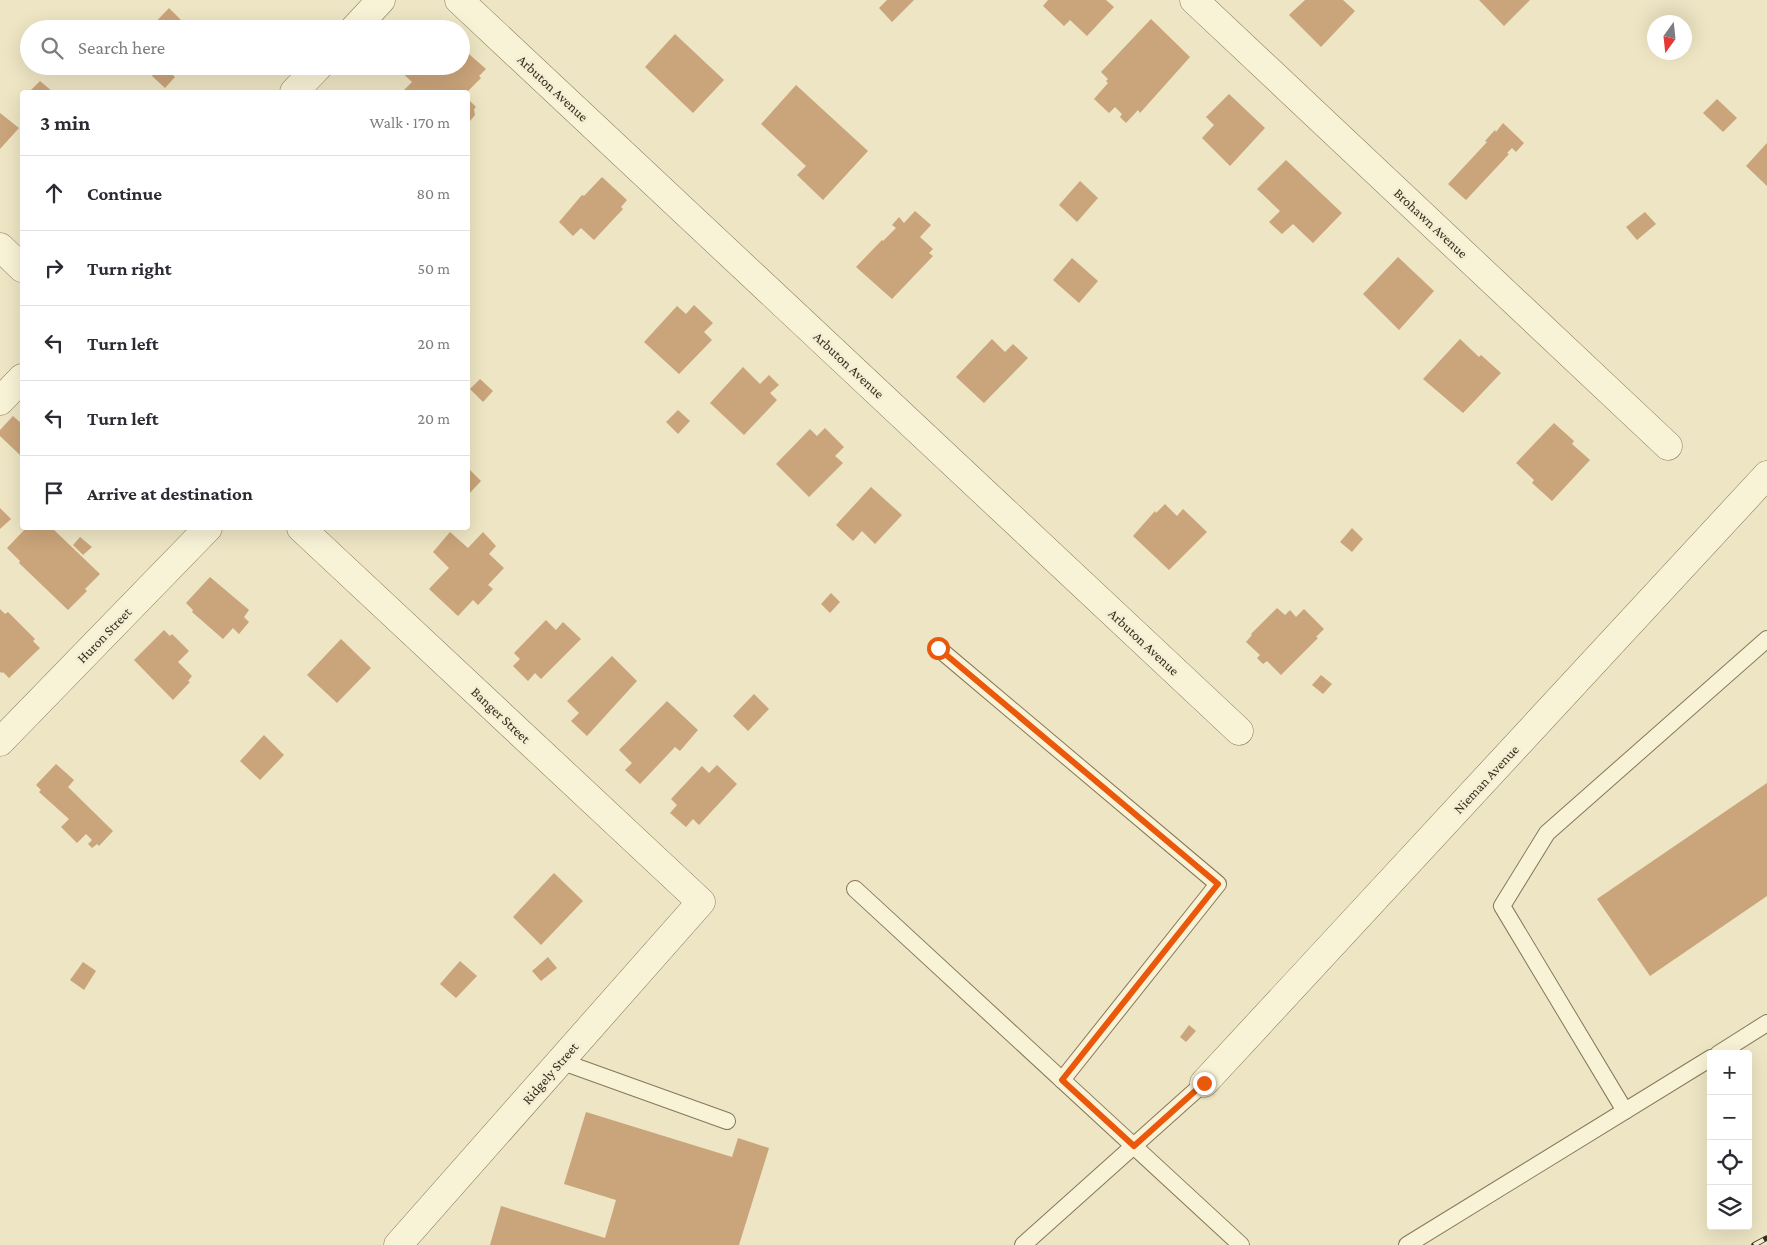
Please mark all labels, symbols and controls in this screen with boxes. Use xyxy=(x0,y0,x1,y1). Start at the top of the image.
north arrow xyxy=(1647,15,1692,60)
search box xyxy=(20,20,470,75)
icon: search xyxy=(38,34,66,62)
text: Search here xyxy=(78,37,165,58)
street label: Arbuton Avenue xyxy=(515,51,591,125)
text: 3 min xyxy=(40,111,90,135)
text: Walk · 170 m xyxy=(370,114,450,131)
icon: ahead xyxy=(40,179,68,207)
text: Continue xyxy=(87,183,162,204)
text: 80 m xyxy=(416,185,450,202)
street label: Brohawn Avenue xyxy=(1391,185,1471,261)
icon: right xyxy=(40,254,68,282)
text: Turn right xyxy=(87,258,172,279)
text: 50 m xyxy=(418,260,450,277)
street label: Arbuton Avenue xyxy=(811,328,887,402)
icon: left xyxy=(40,329,68,357)
text: Turn left xyxy=(87,333,159,354)
text: 20 m xyxy=(417,335,450,352)
icon: left xyxy=(40,404,68,432)
text: Turn left xyxy=(87,408,159,429)
text: 20 m xyxy=(417,410,450,427)
icon: arrive xyxy=(40,479,68,507)
text: Arrive at destination xyxy=(87,483,253,504)
street label: Huron Street xyxy=(74,604,135,666)
street label: Arbuton Avenue xyxy=(1106,605,1182,679)
route start xyxy=(927,637,950,660)
street label: Banger Street xyxy=(468,684,534,747)
street label: Nieman Avenue xyxy=(1450,741,1522,817)
street label: Ridgely Street xyxy=(519,1038,582,1107)
map controls xyxy=(1707,1050,1752,1230)
button: + xyxy=(1707,1050,1752,1095)
route end xyxy=(1193,1072,1216,1095)
button: − xyxy=(1707,1095,1752,1140)
button: locate xyxy=(1707,1140,1752,1185)
button: layers xyxy=(1707,1185,1752,1230)

